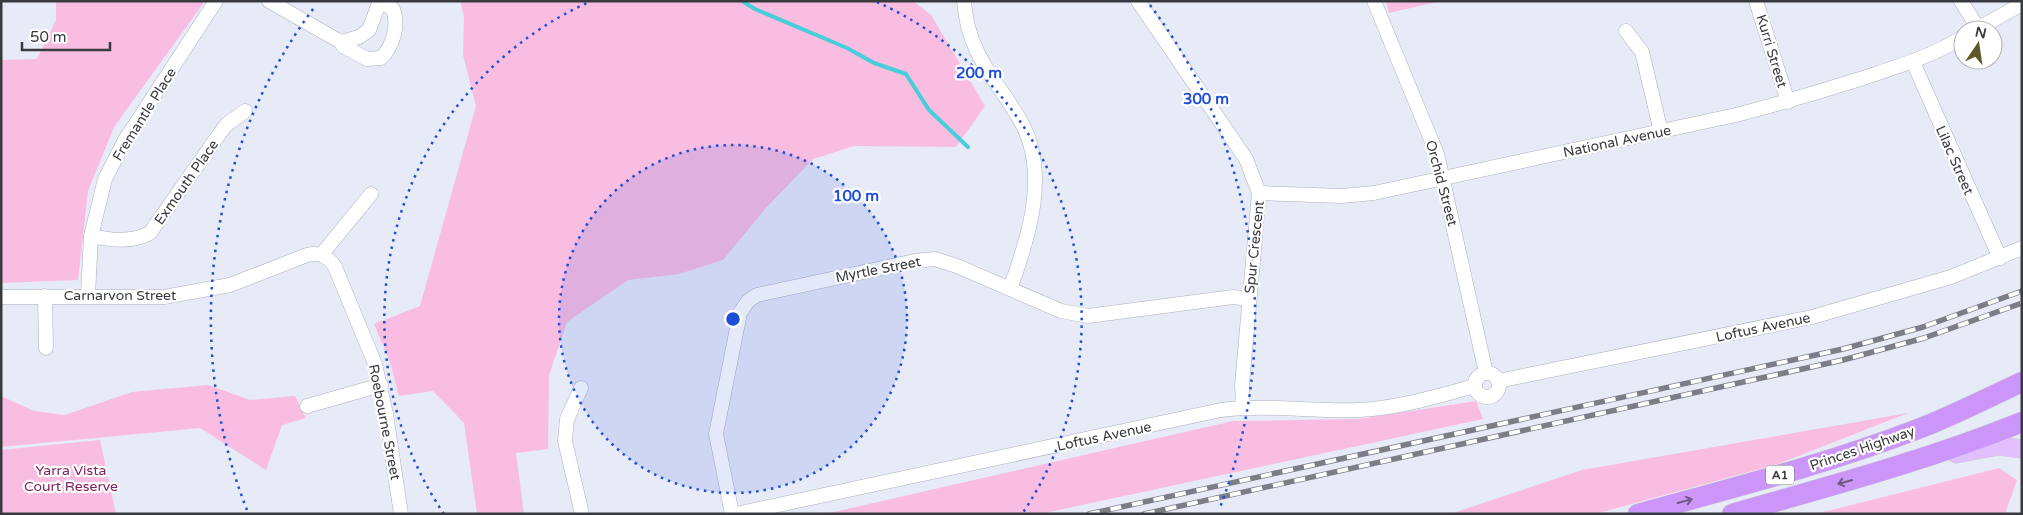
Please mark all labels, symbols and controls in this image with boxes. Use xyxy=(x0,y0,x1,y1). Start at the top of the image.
street label: Kurri Street xyxy=(1752,12,1791,90)
scale bar xyxy=(22,20,110,52)
north arrow xyxy=(1953,20,2003,70)
text: N xyxy=(1973,23,1988,42)
text: 50 m xyxy=(30,28,67,46)
street label: Fremantle Place xyxy=(109,64,180,164)
text: 200 m xyxy=(956,64,1002,82)
text: 300 m xyxy=(1183,90,1229,108)
street label: National Avenue xyxy=(1562,122,1673,161)
street label: Lilac Street xyxy=(1932,123,1978,198)
street label: Exmouth Place xyxy=(151,136,222,228)
street label: Orchid Street xyxy=(1422,138,1461,229)
text: 100 m xyxy=(833,187,879,205)
street label: Spur Crescent xyxy=(1241,199,1268,294)
street label: Myrtle Street xyxy=(834,253,923,286)
street label: Carnarvon Street xyxy=(64,287,177,304)
street label: Loftus Avenue xyxy=(1714,309,1812,346)
centre of rings xyxy=(724,310,742,328)
street label: Roebourne Street xyxy=(365,363,404,482)
street label: Loftus Avenue xyxy=(1055,418,1153,455)
street label: Princes Highway xyxy=(1807,422,1917,474)
park label: Yarra Vista Court Reserve xyxy=(24,462,118,495)
road number: A1 xyxy=(1766,466,1794,484)
one-way arrow xyxy=(1838,477,1854,487)
one-way arrow xyxy=(1677,495,1693,505)

